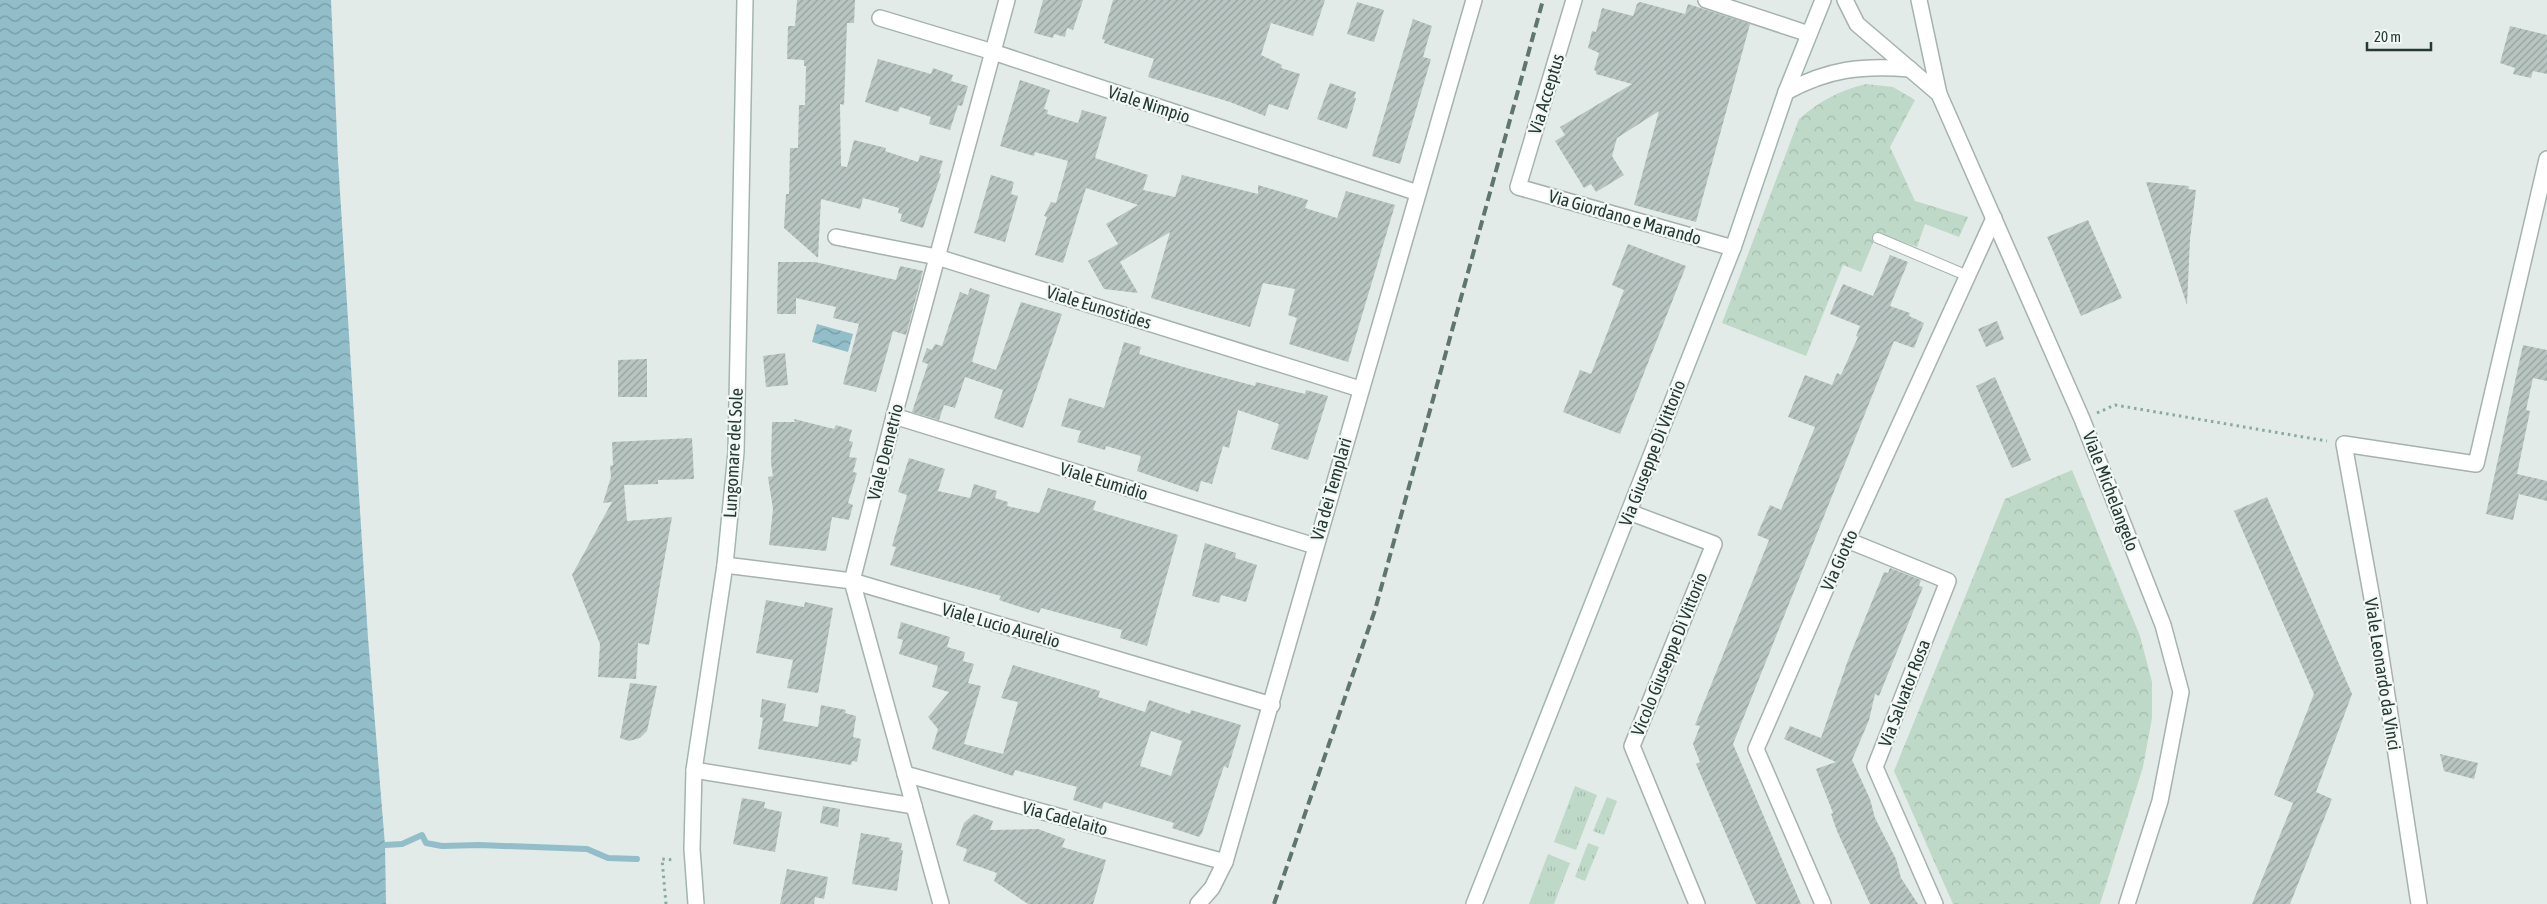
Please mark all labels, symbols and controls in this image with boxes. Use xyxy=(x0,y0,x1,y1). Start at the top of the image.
scale bar xyxy=(2367,20,2431,52)
text: 20 m xyxy=(2374,28,2401,45)
street label: Via Acceptus xyxy=(1524,51,1568,137)
street label: Viale Nimpio xyxy=(1105,81,1193,127)
street label: Via Giordano e Marando xyxy=(1546,185,1704,249)
street label: Viale Eunostides xyxy=(1044,281,1154,333)
street label: Via Giuseppe Di Vittorio xyxy=(1614,377,1690,529)
street label: Lungomare del Sole xyxy=(719,387,747,519)
street label: Viale Demetrio xyxy=(863,401,907,503)
street label: Viale Michelangelo xyxy=(2078,428,2144,554)
street label: Via dei Templari xyxy=(1306,435,1356,543)
street label: Viale Eumidio xyxy=(1057,458,1151,504)
street label: Via Giotto xyxy=(1816,526,1862,594)
street label: Vicolo Giuseppe Di Vittorio xyxy=(1627,569,1711,739)
street label: Viale Leonardo da Vinci xyxy=(2361,596,2405,752)
street label: Viale Lucio Aurelio xyxy=(939,598,1063,652)
street label: Via Salvator Rosa xyxy=(1874,636,1934,750)
street label: Via Cadelaito xyxy=(1020,797,1110,839)

